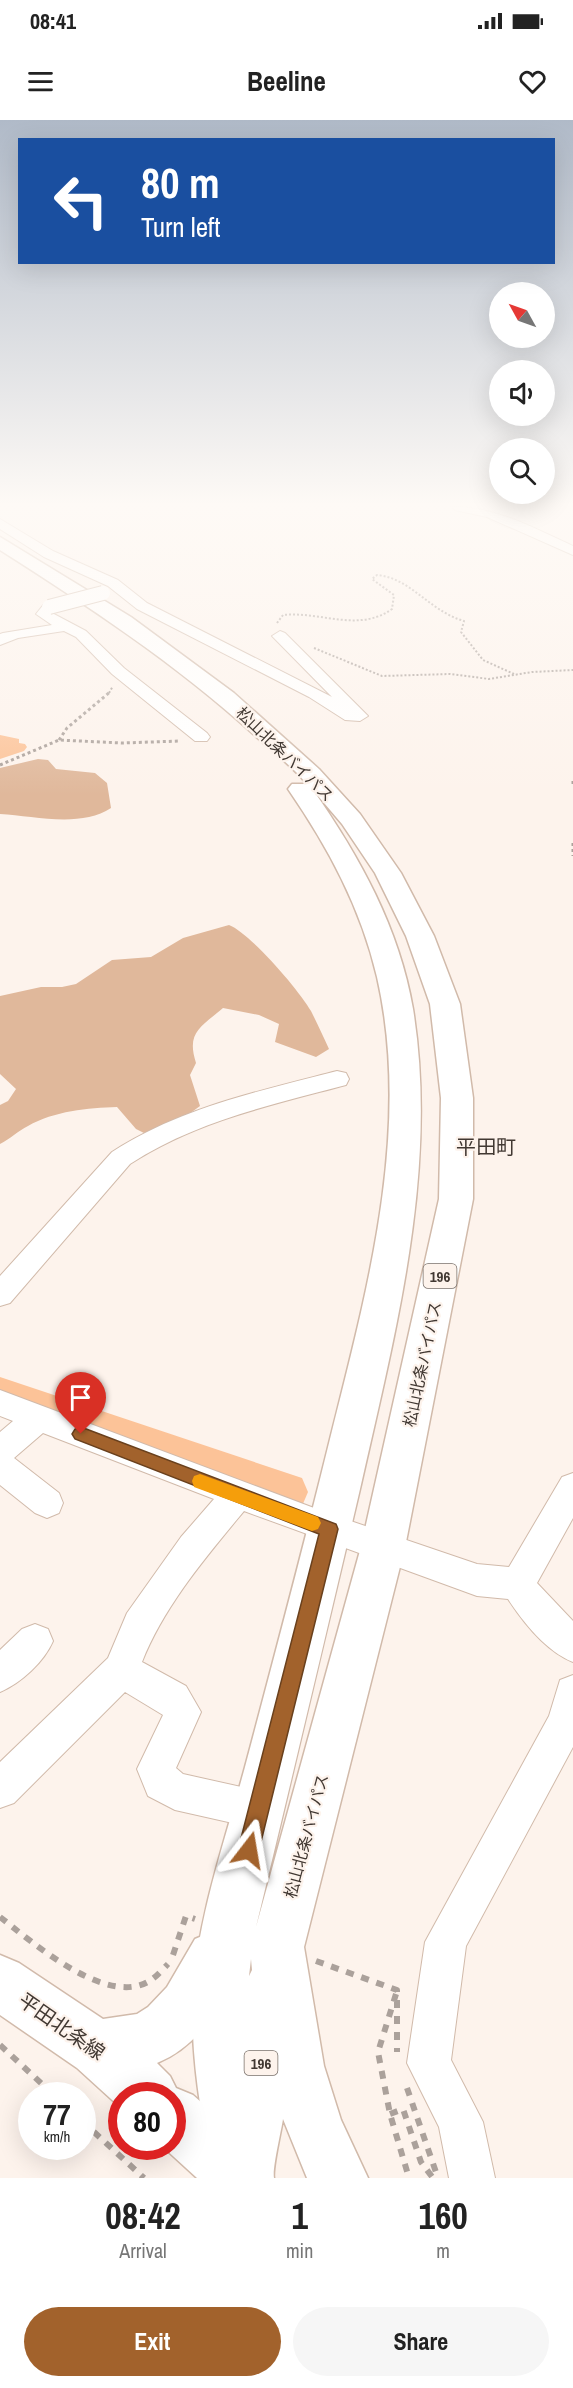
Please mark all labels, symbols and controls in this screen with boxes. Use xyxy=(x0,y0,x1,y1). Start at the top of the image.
text: 08:41 xyxy=(30,6,76,36)
text: Beeline xyxy=(247,63,326,99)
icon: menu xyxy=(24,65,57,98)
icon: heart xyxy=(516,65,549,98)
text: 80 m xyxy=(141,155,220,211)
icon: left xyxy=(42,162,120,240)
text: Turn left xyxy=(141,209,220,245)
north arrow xyxy=(489,282,555,348)
map controls xyxy=(489,282,555,504)
button: sound xyxy=(489,360,555,426)
button: search xyxy=(489,438,555,504)
street label: 松山北条バイパス xyxy=(231,702,339,806)
district label: 平田町 xyxy=(456,1133,516,1160)
road number: 196 xyxy=(424,1264,456,1288)
street label: 松山北条バイパス xyxy=(398,1299,446,1429)
pin xyxy=(55,1372,106,1434)
icon: arrive xyxy=(64,1381,97,1414)
street label: 松山北条バイパス xyxy=(279,1771,333,1901)
position arrow xyxy=(217,1818,281,1882)
street label: 平田北条線 xyxy=(13,1986,111,2066)
road number: 196 xyxy=(244,2051,278,2075)
speed limit sign: 80 xyxy=(108,2082,186,2160)
text: 77 xyxy=(43,2094,71,2134)
text: km/h xyxy=(44,2126,70,2147)
text: 08:42 xyxy=(105,2192,181,2240)
text: 1 xyxy=(291,2192,308,2240)
text: 160 xyxy=(419,2192,468,2240)
text: Arrival xyxy=(119,2237,167,2264)
text: min xyxy=(286,2237,313,2264)
text: m xyxy=(436,2237,450,2264)
button: Exit xyxy=(24,2307,281,2376)
button: Share xyxy=(293,2307,549,2376)

